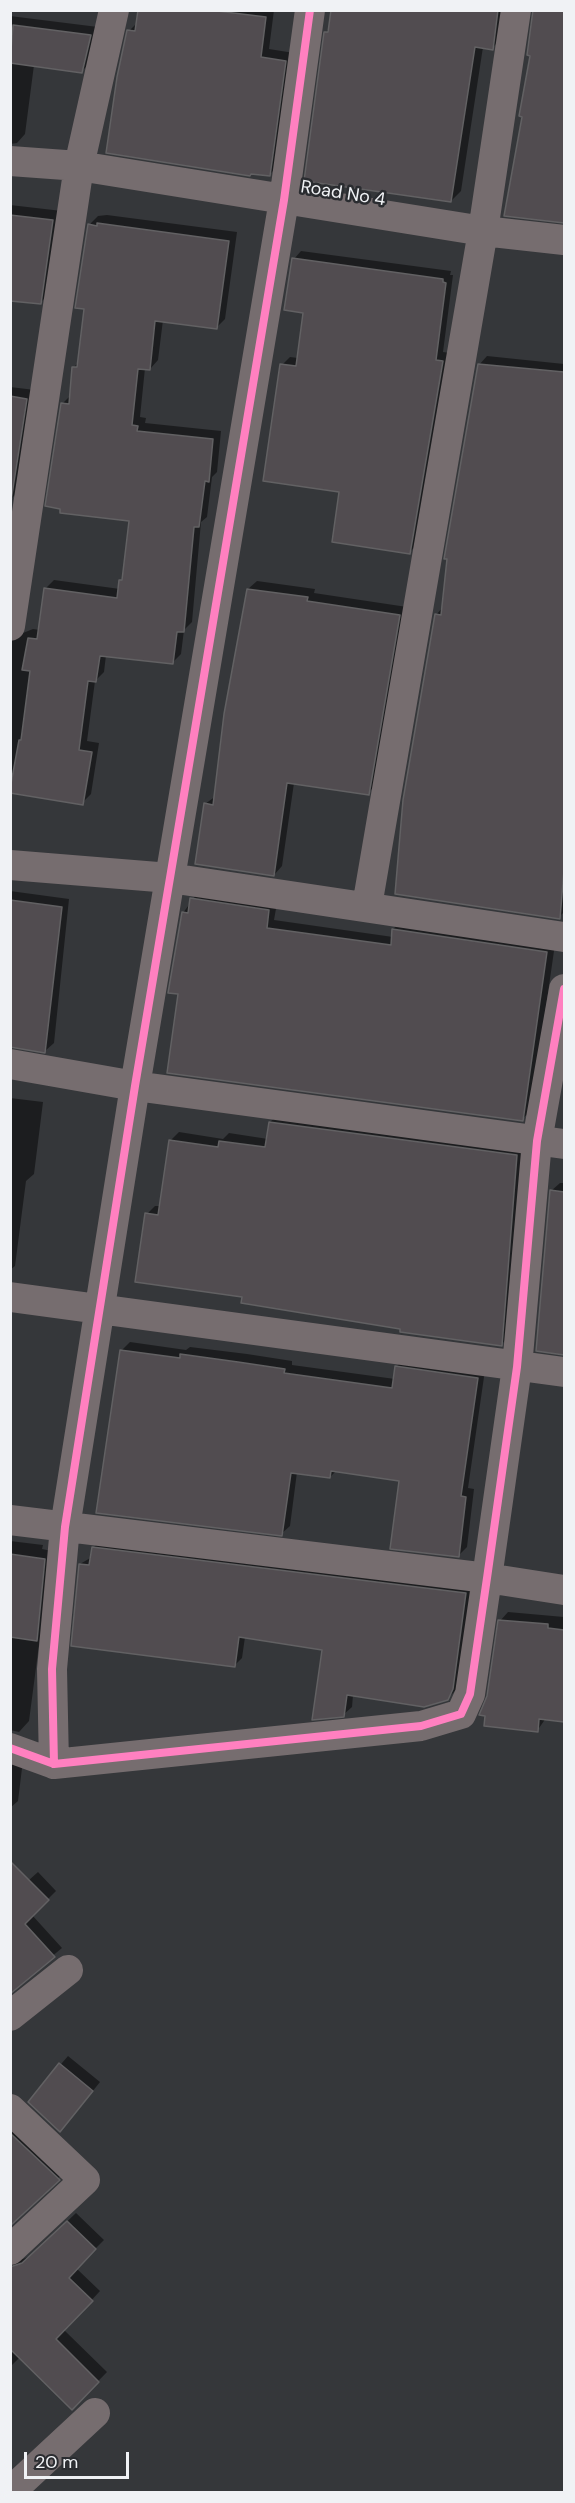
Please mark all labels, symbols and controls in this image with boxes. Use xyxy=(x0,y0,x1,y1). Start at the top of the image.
street label: Road No 4 xyxy=(299,177,387,211)
scale bar xyxy=(27,2440,132,2478)
text: 20 m xyxy=(35,2450,78,2474)

